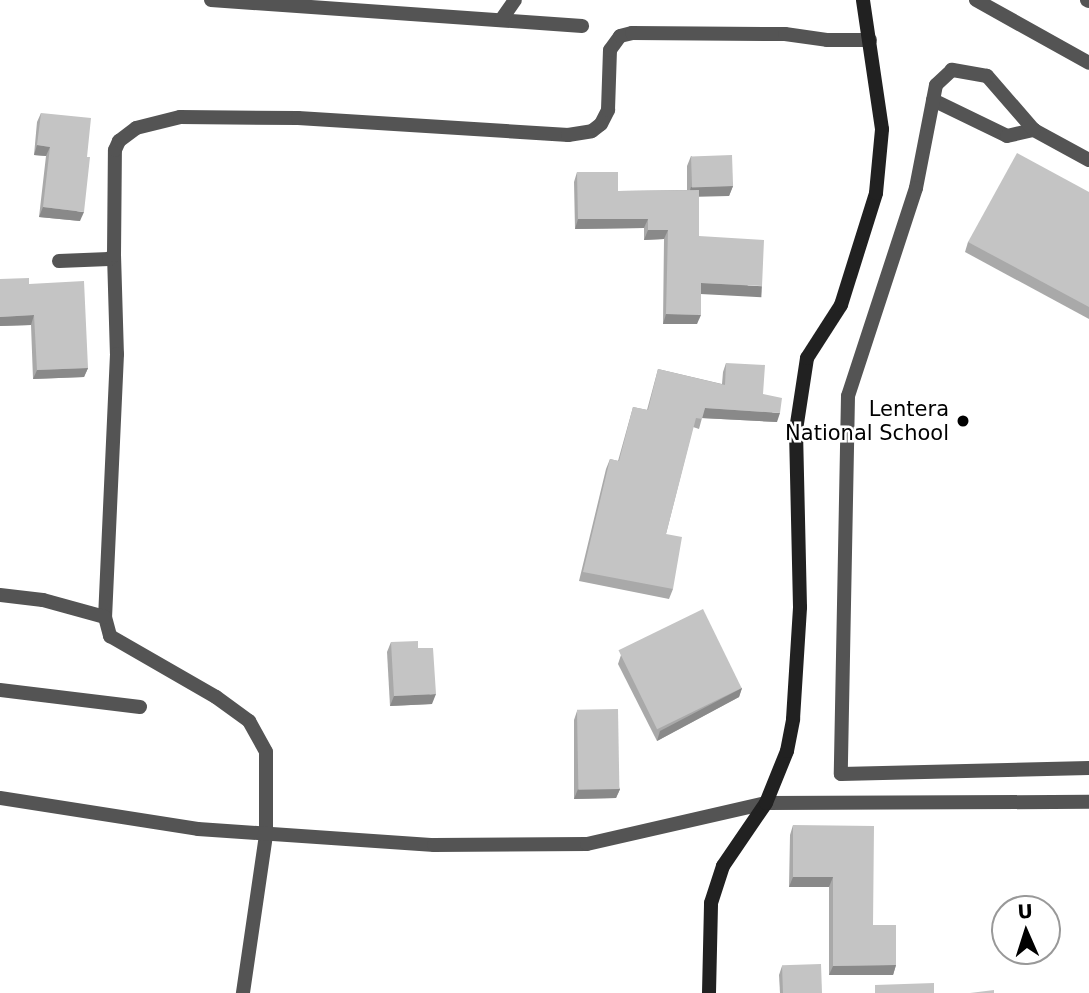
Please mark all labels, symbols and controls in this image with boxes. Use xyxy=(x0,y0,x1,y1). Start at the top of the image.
place label: Lentera National School xyxy=(785,396,949,446)
marker: Lentera National School xyxy=(955,413,971,429)
north arrow xyxy=(991,895,1061,965)
text: U xyxy=(1017,900,1033,922)

